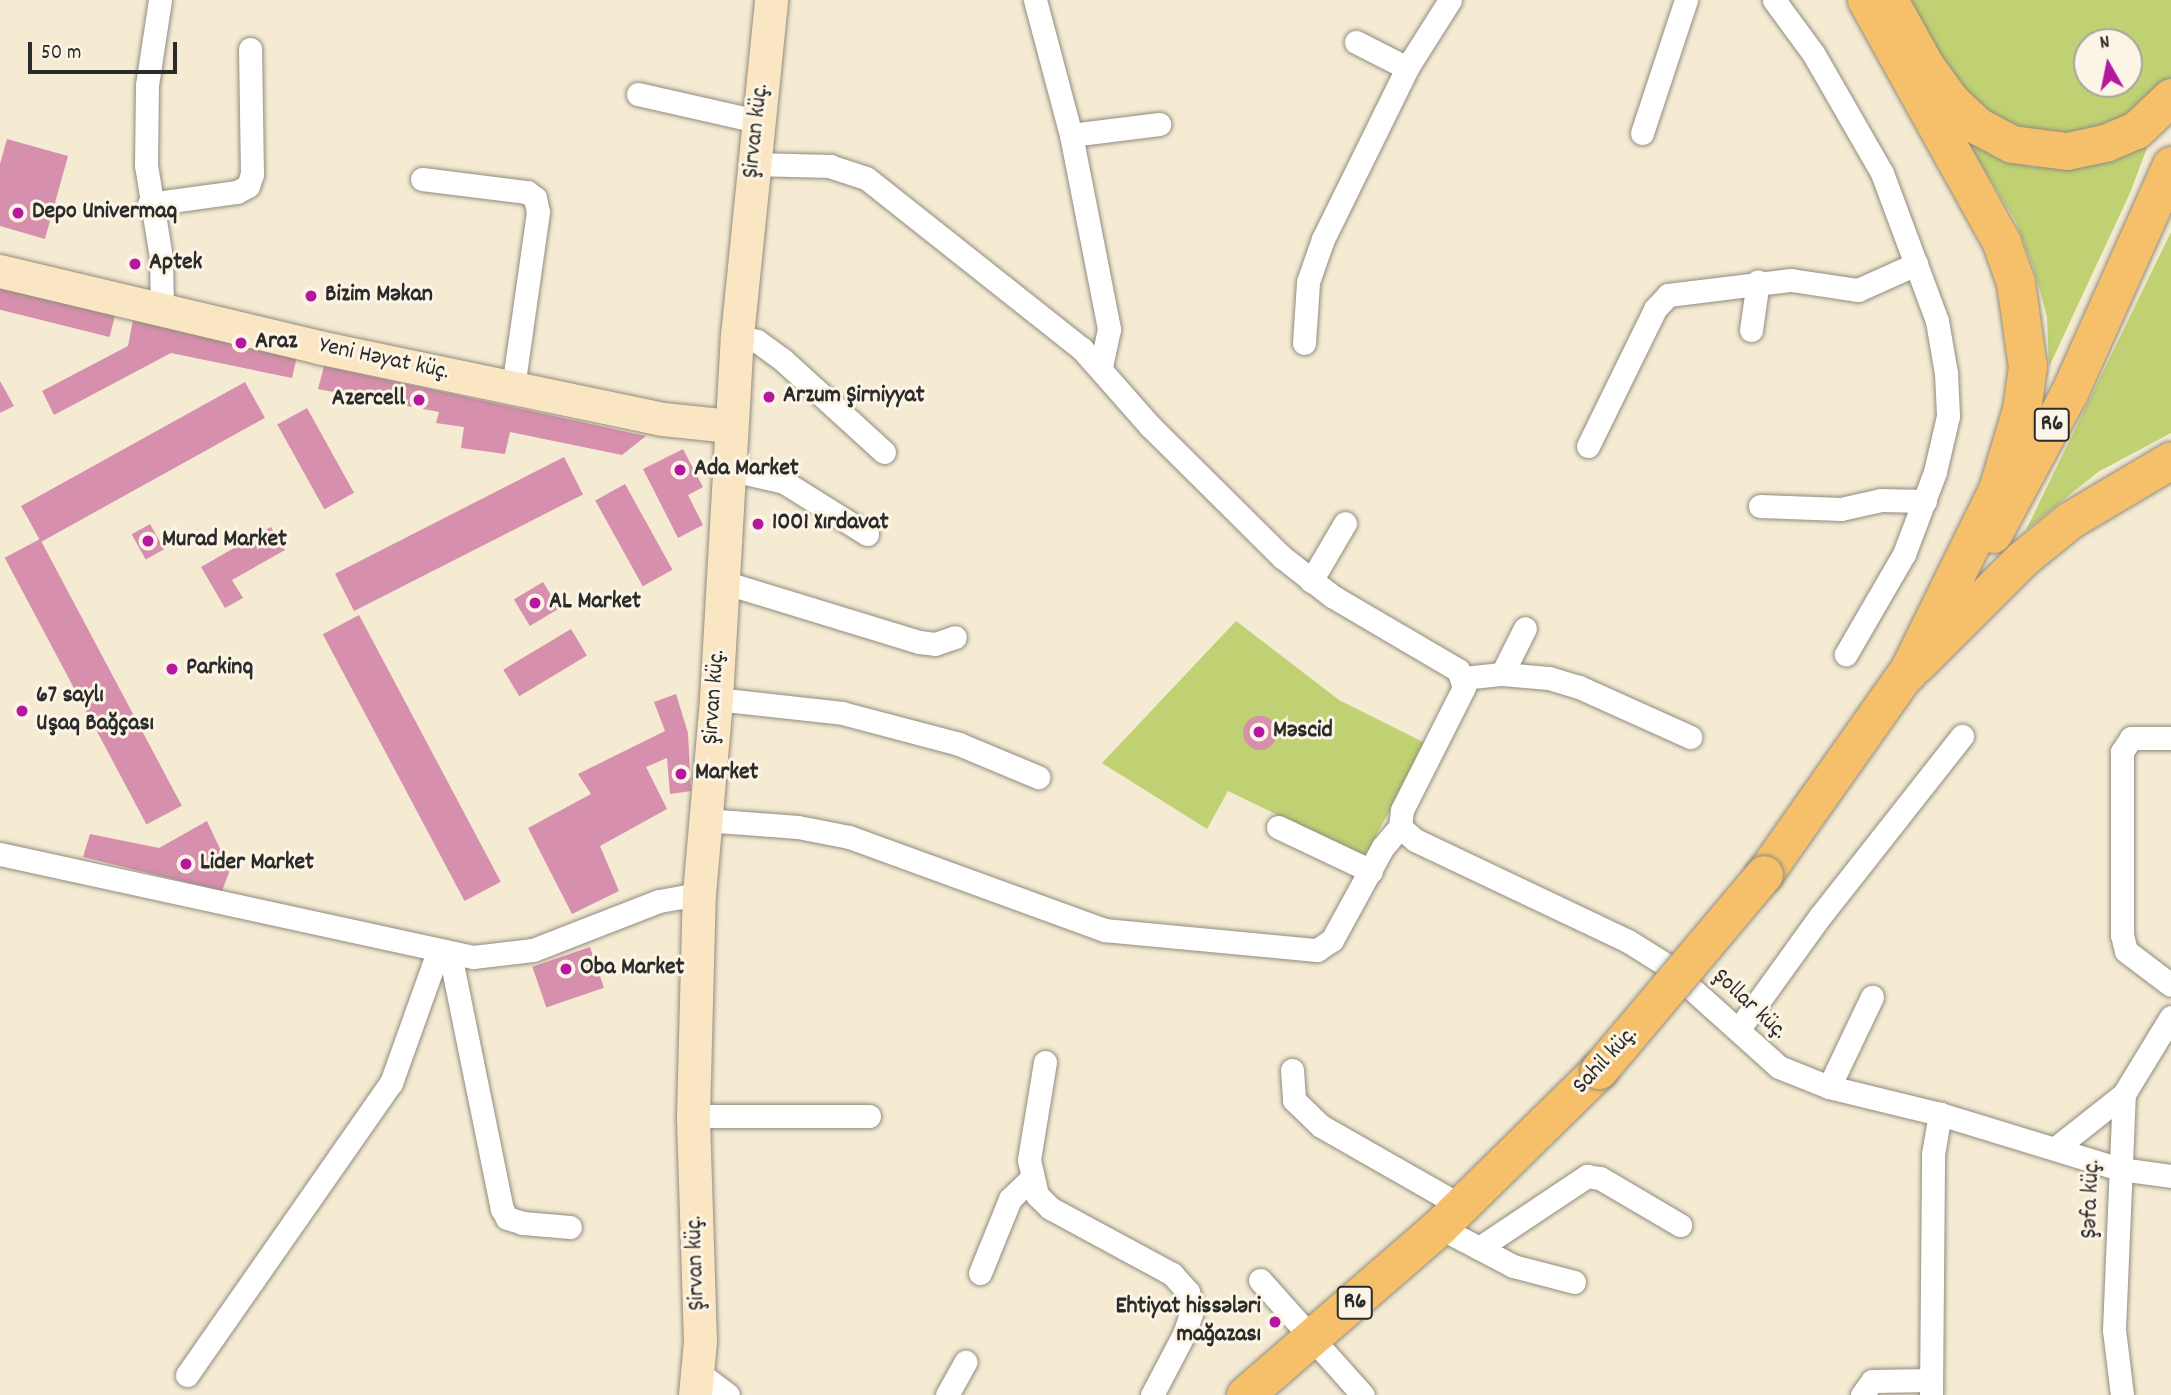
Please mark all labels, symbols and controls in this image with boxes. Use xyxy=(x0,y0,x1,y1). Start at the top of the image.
scale bar xyxy=(32,28,180,72)
north arrow xyxy=(2073,28,2143,98)
text: N xyxy=(2098,30,2112,58)
text: 50 m xyxy=(41,39,81,69)
street label: Şirvan küç. xyxy=(738,82,776,180)
place label: Depo Univermaq xyxy=(32,199,177,227)
marker: Depo Univermaq xyxy=(10,205,26,221)
place label: Aptek xyxy=(149,250,202,278)
marker: Aptek xyxy=(127,256,143,272)
place label: Bizim Məkan xyxy=(325,282,433,310)
marker: Bizim Məkan xyxy=(303,288,319,304)
place label: Araz xyxy=(255,329,297,357)
street label: Yeni Həyat küç. xyxy=(316,332,452,388)
marker: Araz xyxy=(233,335,249,351)
place label: Arzum Şirniyyat xyxy=(783,383,925,411)
place label: Azercell xyxy=(332,386,405,414)
marker: Arzum Şirniyyat xyxy=(761,389,777,405)
marker: Azercell xyxy=(411,392,427,408)
road number: R6 xyxy=(2033,406,2071,444)
place label: Ada Market xyxy=(694,456,799,484)
marker: Ada Market xyxy=(672,462,688,478)
place label: 1001 Xırdavat xyxy=(772,510,889,538)
marker: 1001 Xırdavat xyxy=(750,516,766,532)
place label: Murad Market xyxy=(162,527,287,555)
marker: Murad Market xyxy=(140,533,156,549)
place label: AL Market xyxy=(549,589,641,617)
marker: AL Market xyxy=(527,595,543,611)
street label: Şirvan küç. xyxy=(697,649,733,745)
place label: Parkinq xyxy=(186,655,253,683)
marker: Parkinq xyxy=(164,661,180,677)
place label: 67 saylı Uşaq Bağçası xyxy=(36,683,154,739)
marker: 67 saylı Uşaq Bağçası xyxy=(14,703,30,719)
place label: Məscid xyxy=(1273,718,1333,746)
marker: Məscid xyxy=(1251,724,1267,740)
place label: Market xyxy=(695,760,758,788)
marker: Market xyxy=(673,766,689,782)
place label: Lider Market xyxy=(200,850,314,878)
marker: Lider Market xyxy=(178,856,194,872)
place label: Oba Market xyxy=(580,955,684,983)
marker: Oba Market xyxy=(558,961,574,977)
street label: Şollar küç. xyxy=(1706,963,1792,1047)
street label: Sahil küç. xyxy=(1567,1021,1645,1101)
street label: Şəfa küç. xyxy=(2076,1159,2108,1239)
street label: Şirvan küç. xyxy=(681,1215,713,1311)
road number: R6 xyxy=(1336,1284,1374,1322)
place label: Ehtiyat hissələri mağazası xyxy=(1115,1294,1261,1350)
marker: Ehtiyat hissələri mağazası xyxy=(1267,1314,1283,1330)

